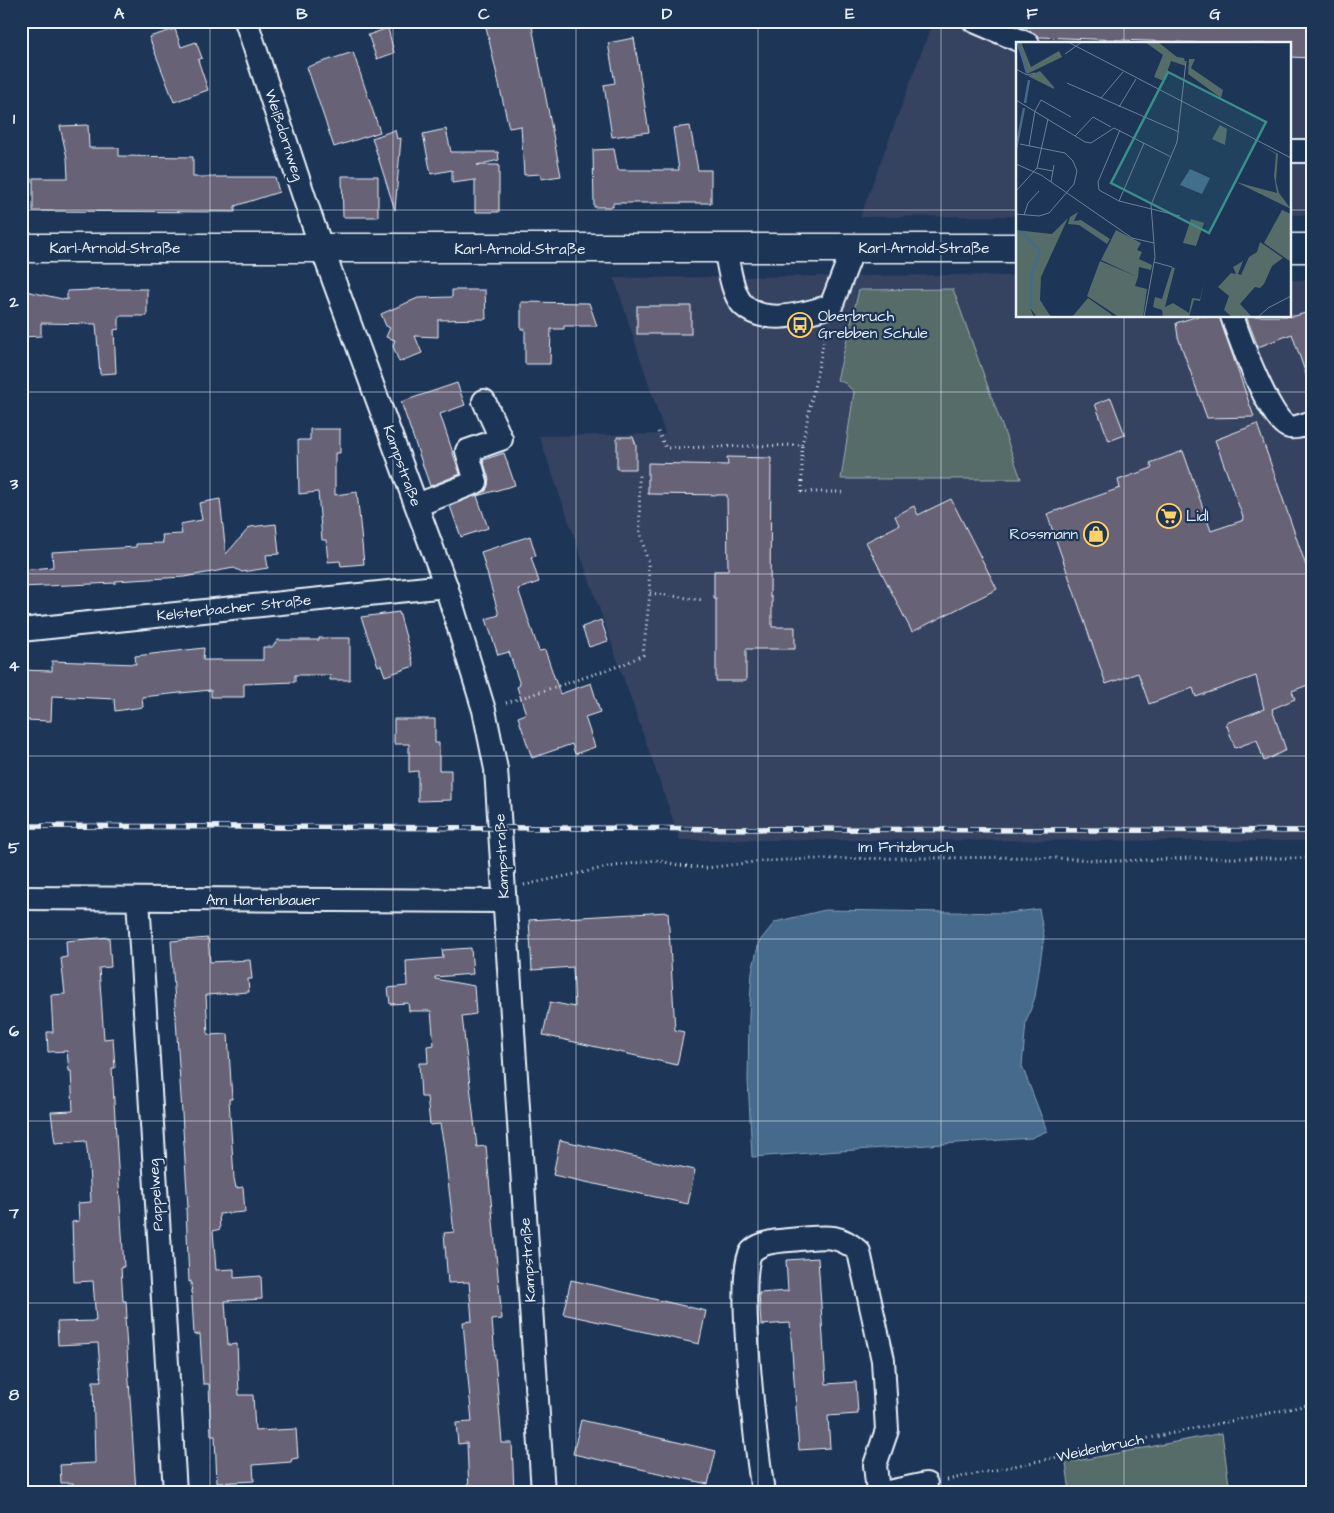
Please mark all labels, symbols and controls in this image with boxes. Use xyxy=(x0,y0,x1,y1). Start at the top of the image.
text: A xyxy=(114,3,125,25)
text: B xyxy=(296,3,308,25)
text: C xyxy=(478,3,490,25)
text: D xyxy=(662,3,673,25)
text: E xyxy=(845,3,855,25)
text: F xyxy=(1026,3,1038,25)
text: G xyxy=(1209,3,1221,25)
inset map xyxy=(1016,42,1292,318)
street label: Weißdornweg xyxy=(258,87,309,184)
text: 1 xyxy=(13,108,16,130)
street label: Karl-Arnold-Straße xyxy=(50,238,180,259)
street label: Karl-Arnold-Straße xyxy=(859,238,989,259)
street label: Karl-Arnold-Straße xyxy=(455,239,585,260)
text: 2 xyxy=(8,291,19,313)
place label: Oberbruch Grebben Schule xyxy=(818,306,928,344)
bus stop icon: Oberbruch Grebben Schule xyxy=(787,312,813,338)
street label: Kampstraße xyxy=(378,422,426,510)
text: 3 xyxy=(9,473,19,495)
supermarket icon: Lidl xyxy=(1156,503,1182,529)
place label: Lidl xyxy=(1186,506,1209,527)
shop icon: Rossmann xyxy=(1083,521,1109,547)
place label: Rossmann xyxy=(1010,524,1078,545)
street label: Kelsterbacher Straße xyxy=(156,589,312,627)
text: 4 xyxy=(9,655,20,677)
street label: Kampstraße xyxy=(489,813,515,899)
text: 5 xyxy=(8,837,20,859)
street label: Im Fritzbruch xyxy=(858,837,954,858)
street label: Am Hartenbauer xyxy=(206,890,320,911)
text: 6 xyxy=(9,1020,19,1042)
street label: Pappelweg xyxy=(143,1158,170,1232)
text: 7 xyxy=(8,1202,19,1224)
street label: Kampstraße xyxy=(515,1217,541,1303)
text: 8 xyxy=(9,1384,20,1406)
street label: Weidenbruch xyxy=(1054,1428,1146,1468)

